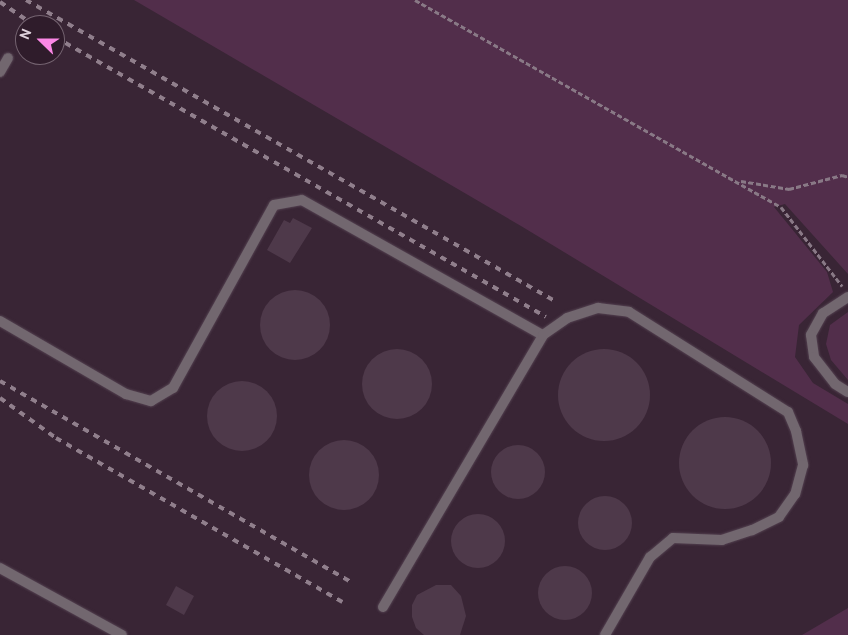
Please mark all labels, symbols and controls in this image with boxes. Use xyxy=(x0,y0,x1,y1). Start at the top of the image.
north arrow xyxy=(15,15,65,65)
text: N xyxy=(17,27,36,42)

